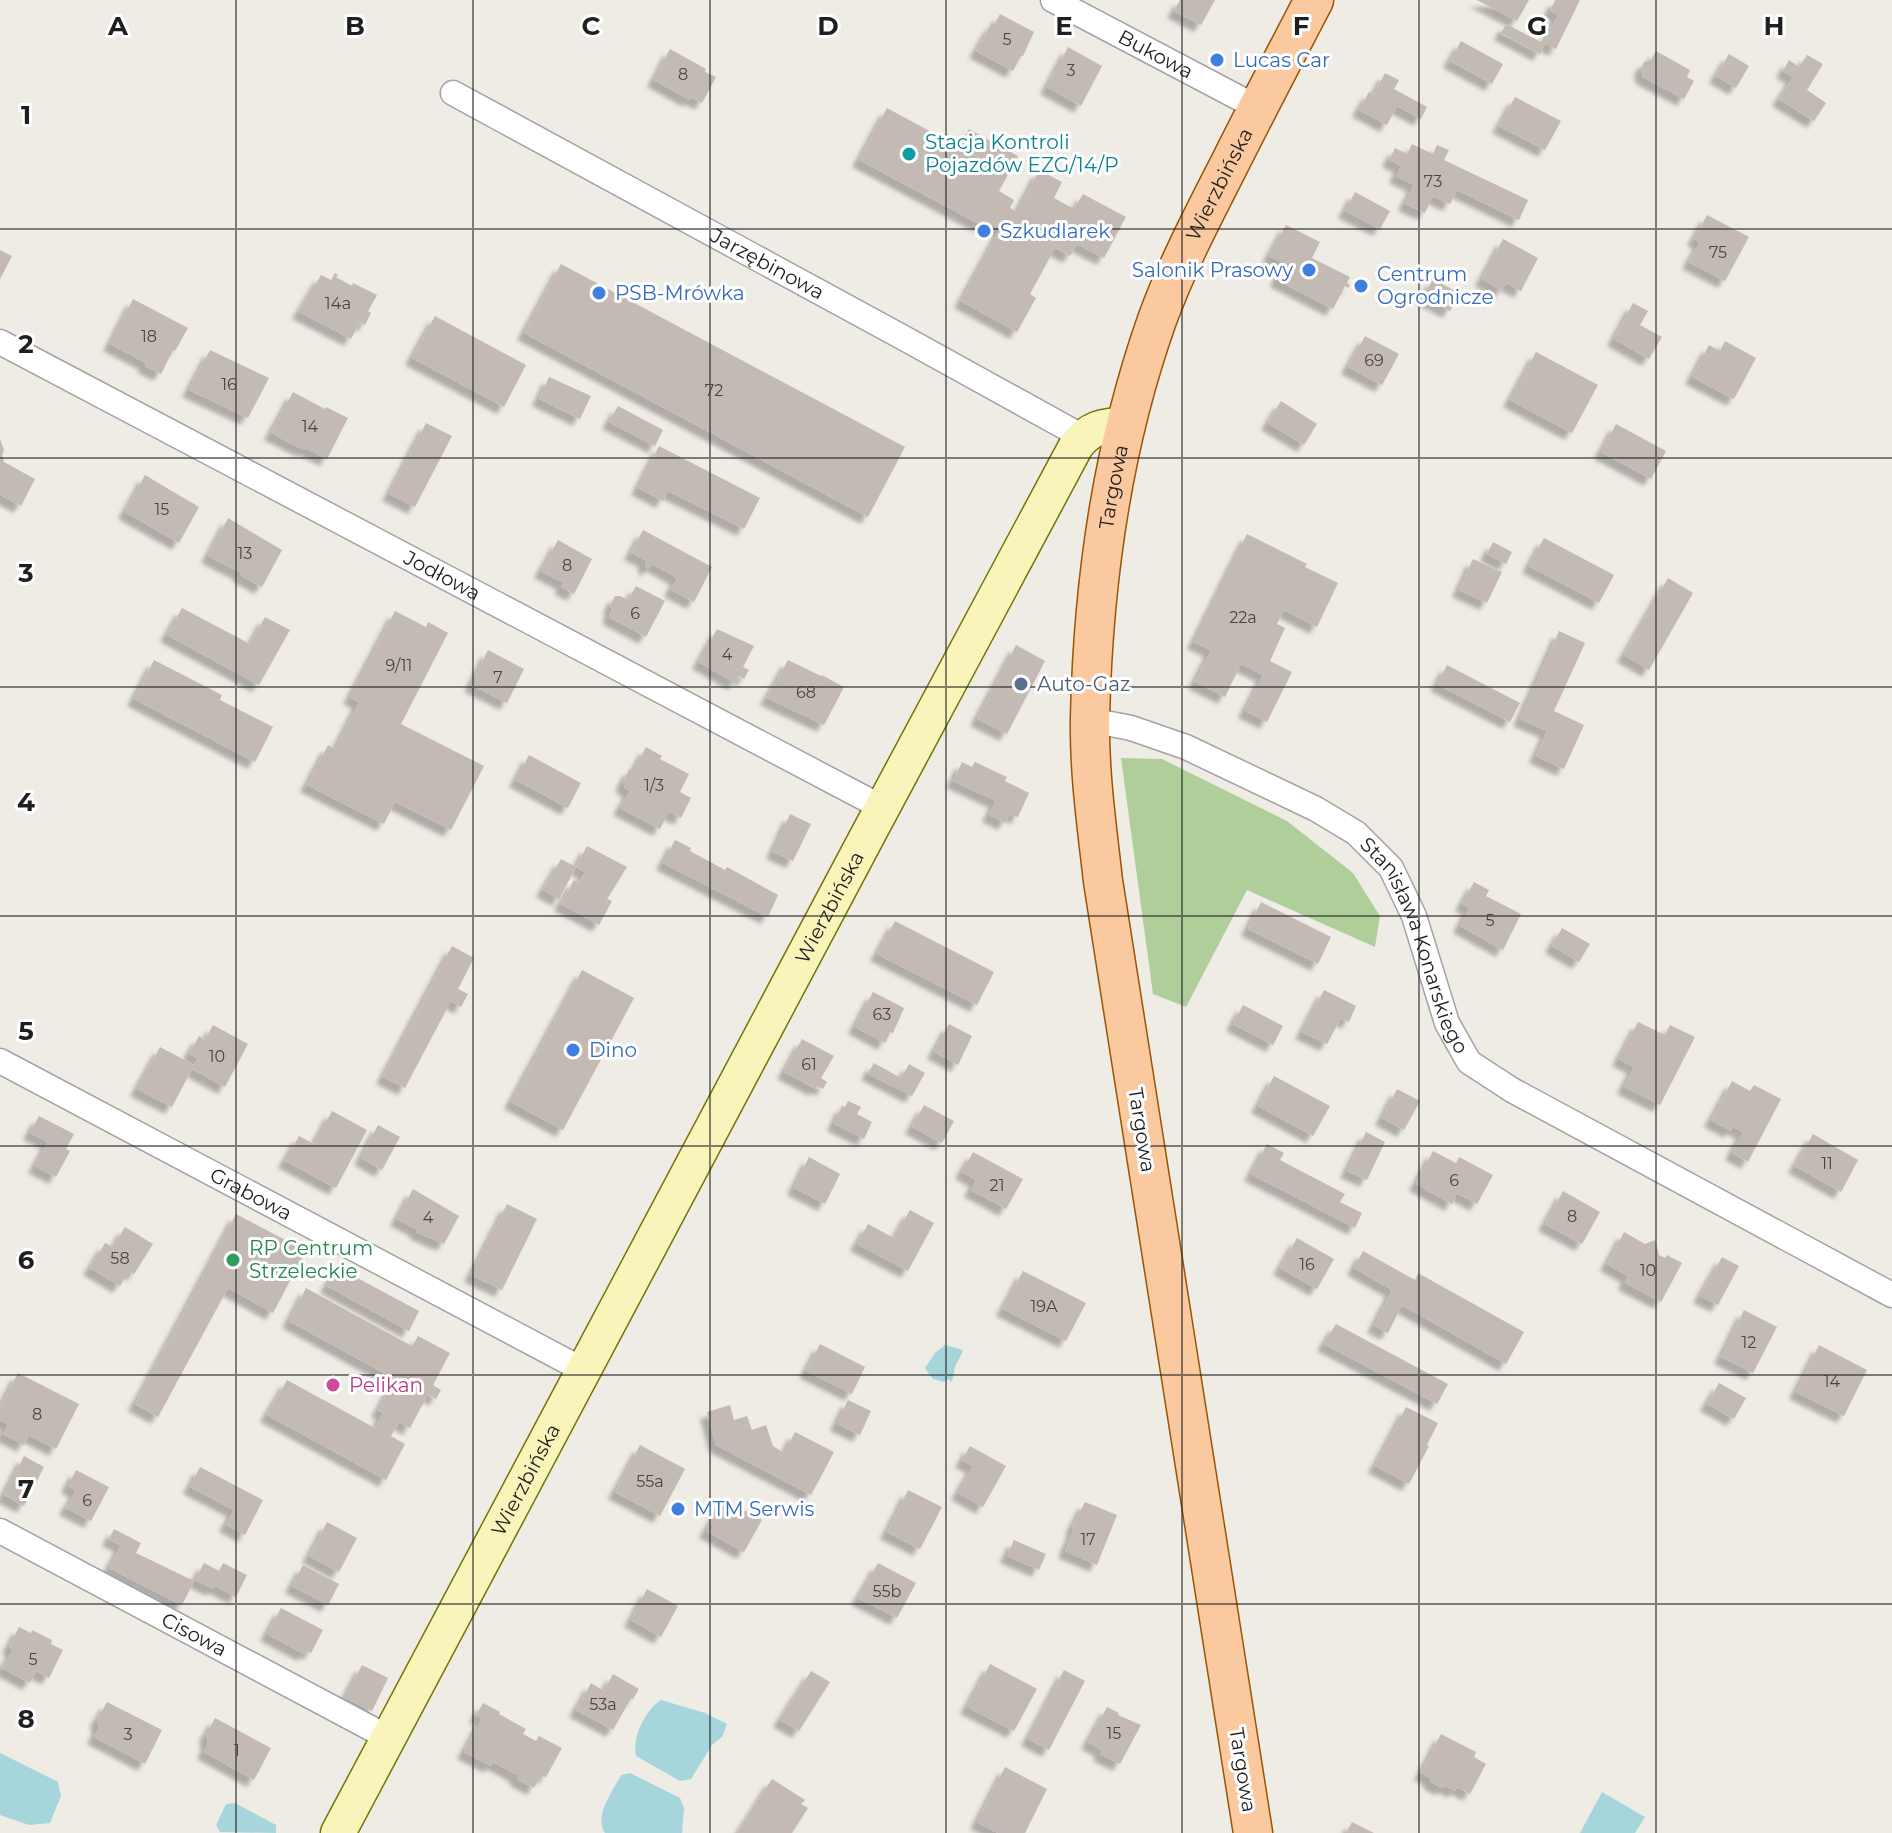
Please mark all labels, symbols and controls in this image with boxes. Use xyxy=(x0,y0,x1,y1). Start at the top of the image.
text: A xyxy=(107,10,129,42)
text: B xyxy=(345,10,365,42)
text: C xyxy=(582,10,601,42)
text: D xyxy=(817,10,839,42)
text: E xyxy=(1055,10,1073,42)
text: F xyxy=(1293,10,1309,42)
text: G xyxy=(1527,10,1547,42)
text: H xyxy=(1763,10,1785,42)
street label: Bukowa xyxy=(1114,24,1197,84)
house number: 5 xyxy=(1002,30,1012,49)
place label: Lucas Car xyxy=(1233,48,1330,72)
marker: Lucas Car xyxy=(1208,51,1226,69)
house number: 3 xyxy=(1066,61,1076,80)
house number: 8 xyxy=(678,65,688,84)
text: 1 xyxy=(21,99,31,131)
street label: Wierzbińska xyxy=(1181,124,1258,245)
place label: Stacja Kontroli Pojazdów EZG/14/P xyxy=(925,130,1119,177)
marker: Stacja Kontroli Pojazdów EZG/14/P xyxy=(900,145,918,163)
house number: 73 xyxy=(1424,172,1442,191)
place label: Szkudlarek xyxy=(1000,219,1110,243)
marker: Szkudlarek xyxy=(975,222,993,240)
street label: Jarzębinowa xyxy=(706,223,829,305)
house number: 75 xyxy=(1709,243,1727,262)
place label: Salonik Prasowy xyxy=(1132,258,1293,282)
marker: Salonik Prasowy xyxy=(1300,261,1318,279)
place label: Centrum Ogrodnicze xyxy=(1377,262,1493,309)
marker: Centrum Ogrodnicze xyxy=(1352,277,1370,295)
place label: PSB-Mrówka xyxy=(615,281,745,305)
marker: PSB-Mrówka xyxy=(590,284,608,302)
house number: 14a xyxy=(325,294,351,313)
house number: 18 xyxy=(141,327,157,346)
text: 2 xyxy=(18,328,34,360)
house number: 69 xyxy=(1364,351,1384,370)
house number: 16 xyxy=(221,375,237,394)
house number: 72 xyxy=(705,381,723,400)
house number: 14 xyxy=(302,417,319,436)
street label: Targowa xyxy=(1094,442,1133,531)
house number: 15 xyxy=(155,500,169,519)
house number: 13 xyxy=(238,544,252,563)
street label: Jodłowa xyxy=(399,545,485,605)
house number: 8 xyxy=(562,556,572,575)
text: 3 xyxy=(17,557,34,589)
house number: 6 xyxy=(630,604,640,623)
house number: 22a xyxy=(1229,608,1257,627)
house number: 4 xyxy=(722,645,733,664)
house number: 9/11 xyxy=(386,656,412,675)
house number: 7 xyxy=(493,668,503,687)
place label: Auto-Gaz xyxy=(1037,672,1130,696)
marker: Auto-Gaz xyxy=(1012,675,1030,693)
house number: 68 xyxy=(796,683,816,702)
house number: 1/3 xyxy=(644,776,664,795)
text: 4 xyxy=(17,786,35,818)
street label: Stanisława Konarskiego xyxy=(1355,832,1474,1058)
street label: Wierzbińska xyxy=(790,847,869,967)
house number: 5 xyxy=(1485,911,1495,930)
house number: 63 xyxy=(873,1005,891,1024)
text: 5 xyxy=(18,1015,34,1047)
place label: Dino xyxy=(589,1038,637,1062)
marker: Dino xyxy=(564,1041,582,1059)
house number: 10 xyxy=(209,1047,225,1066)
house number: 61 xyxy=(801,1055,817,1074)
street label: Targowa xyxy=(1123,1086,1161,1174)
house number: 11 xyxy=(1821,1154,1833,1173)
street label: Grabowa xyxy=(206,1162,296,1225)
house number: 6 xyxy=(1449,1171,1459,1190)
house number: 21 xyxy=(990,1176,1004,1195)
house number: 8 xyxy=(1567,1207,1577,1226)
house number: 4 xyxy=(423,1208,434,1227)
place label: RP Centrum Strzeleckie xyxy=(249,1236,373,1283)
text: 6 xyxy=(18,1244,35,1276)
house number: 58 xyxy=(110,1249,130,1268)
marker: RP Centrum Strzeleckie xyxy=(224,1251,242,1269)
house number: 16 xyxy=(1299,1255,1315,1274)
house number: 10 xyxy=(1640,1261,1656,1280)
house number: 19A xyxy=(1031,1297,1058,1316)
house number: 12 xyxy=(1742,1333,1756,1352)
house number: 14 xyxy=(1824,1372,1841,1391)
place label: Pelikan xyxy=(349,1373,423,1397)
marker: Pelikan xyxy=(324,1376,342,1394)
house number: 8 xyxy=(32,1405,42,1424)
street label: Wierzbińska xyxy=(486,1420,565,1540)
house number: 55a xyxy=(636,1472,664,1491)
text: 7 xyxy=(18,1473,34,1505)
house number: 6 xyxy=(82,1491,92,1510)
place label: MTM Serwis xyxy=(694,1497,815,1521)
marker: MTM Serwis xyxy=(669,1500,687,1518)
house number: 17 xyxy=(1080,1530,1096,1549)
house number: 55b xyxy=(873,1582,902,1601)
street label: Cisowa xyxy=(157,1607,231,1662)
house number: 5 xyxy=(28,1650,38,1669)
house number: 53a xyxy=(589,1695,617,1714)
text: 8 xyxy=(17,1703,35,1735)
house number: 15 xyxy=(1107,1724,1121,1743)
house number: 3 xyxy=(123,1725,133,1744)
street label: Targowa xyxy=(1224,1726,1262,1814)
house number: 1 xyxy=(234,1741,240,1760)

